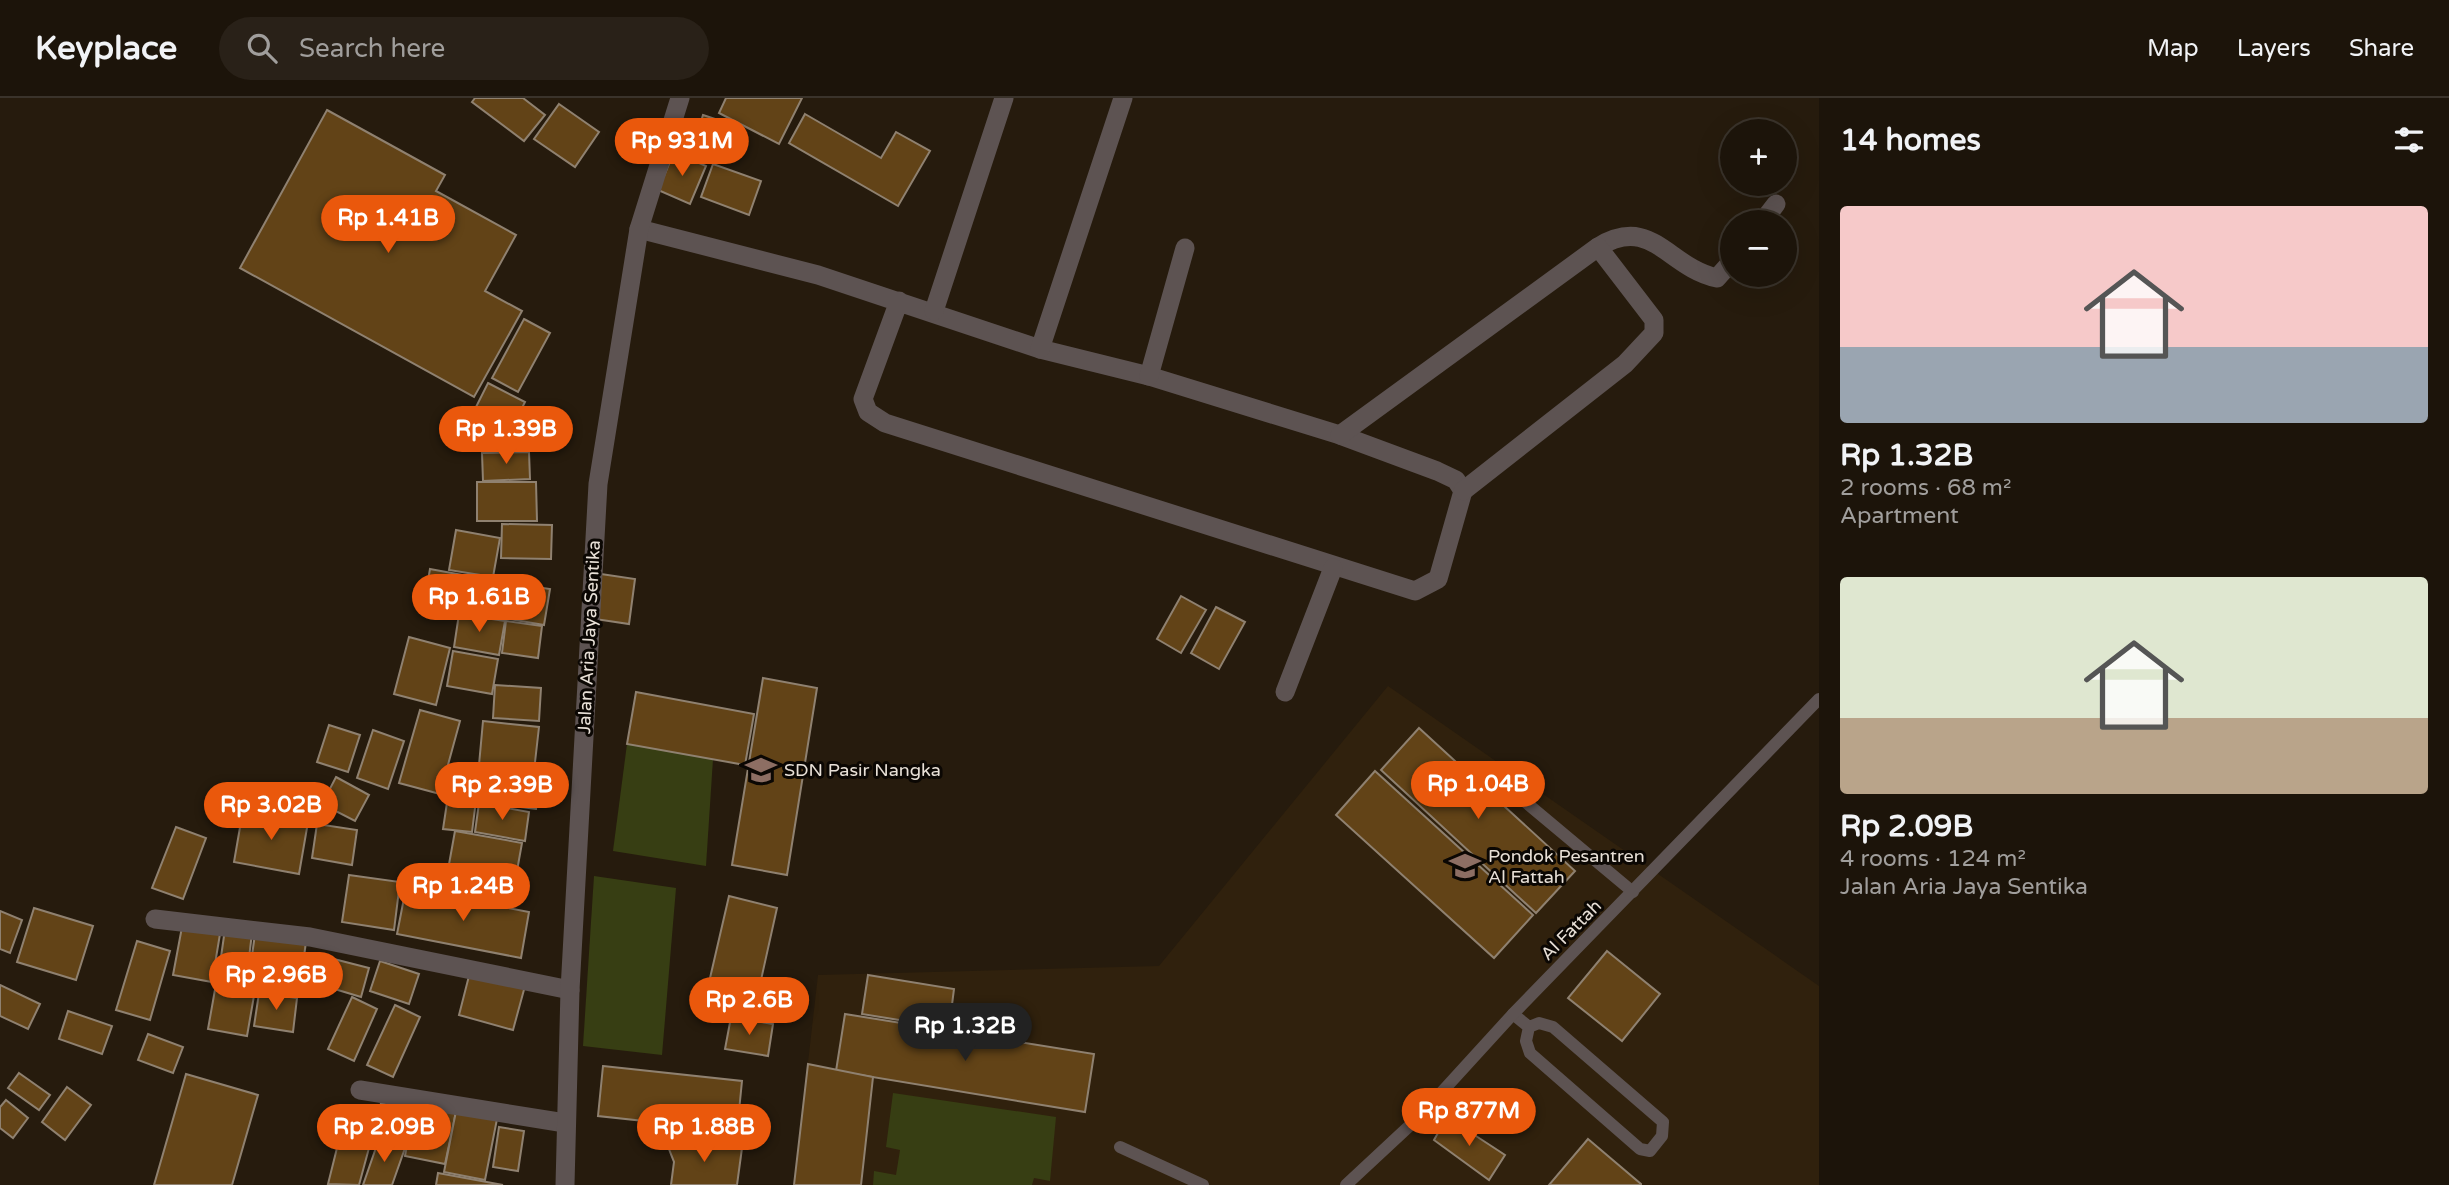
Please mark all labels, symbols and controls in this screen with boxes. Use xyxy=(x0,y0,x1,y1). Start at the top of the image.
search box xyxy=(219,17,709,80)
text: Keyplace xyxy=(35,29,177,68)
icon: search xyxy=(243,29,281,67)
text: Search here xyxy=(299,33,445,64)
text: Map xyxy=(2147,34,2199,63)
text: Layers xyxy=(2237,34,2311,63)
text: Share xyxy=(2349,34,2414,63)
pin: Rp 931M xyxy=(617,118,747,178)
map controls xyxy=(1720,119,1797,287)
button: + xyxy=(1720,119,1797,196)
icon: filters xyxy=(2390,121,2428,159)
text: 14 homes xyxy=(1840,122,1981,159)
text: Rp 931M xyxy=(631,127,733,155)
pin: Rp 1.41B xyxy=(316,195,460,255)
text: Rp 1.41B xyxy=(337,204,439,232)
button: − xyxy=(1720,210,1797,287)
icon: home xyxy=(2071,251,2197,377)
pin: Rp 1.39B xyxy=(434,406,578,466)
text: Rp 1.39B xyxy=(455,415,557,443)
text: Rp 1.32B xyxy=(1840,437,1973,474)
text: 2 rooms · 68 m² xyxy=(1840,474,2011,502)
text: Apartment xyxy=(1840,502,1959,530)
street label: Jalan Aria Jaya Sentika xyxy=(573,540,605,734)
pin: Rp 1.61B xyxy=(407,574,551,634)
text: Rp 1.61B xyxy=(428,583,530,611)
icon: home xyxy=(2071,622,2197,748)
school or university icon: SDN Pasir Nangka xyxy=(744,753,778,787)
place label: SDN Pasir Nangka xyxy=(784,759,941,781)
pin: Rp 2.39B xyxy=(430,762,574,822)
pin: Rp 1.04B xyxy=(1406,762,1550,821)
text: Rp 1.04B xyxy=(1427,770,1529,798)
text: Rp 2.39B xyxy=(451,771,553,799)
pin: Rp 3.02B xyxy=(199,782,343,842)
text: Rp 3.02B xyxy=(220,791,322,819)
text: Rp 2.09B xyxy=(1840,808,1973,845)
place label: Pondok Pesantren Al Fattah xyxy=(1488,845,1645,888)
text: 4 rooms · 124 m² xyxy=(1840,845,2026,873)
school or university icon: Pondok Pesantren Al Fattah xyxy=(1448,849,1482,883)
pin: Rp 1.24B xyxy=(391,864,535,923)
text: Rp 1.24B xyxy=(412,872,514,900)
text: Jalan Aria Jaya Sentika xyxy=(1840,873,2088,901)
street label: Al Fattah xyxy=(1536,895,1606,965)
pin: Rp 2.96B xyxy=(204,953,348,1012)
text: Rp 2.96B xyxy=(225,961,327,989)
pin: Rp 2.6B xyxy=(684,978,814,1037)
text: Rp 2.6B xyxy=(705,986,793,1014)
pin: Rp 1.32B xyxy=(893,1004,1037,1063)
text: Rp 1.32B xyxy=(914,1012,1016,1040)
pin: Rp 877M xyxy=(1404,1088,1534,1148)
text: Rp 877M xyxy=(1418,1097,1520,1125)
pin: Rp 2.09B xyxy=(312,1104,456,1164)
pin: Rp 1.88B xyxy=(632,1104,776,1164)
text: Rp 2.09B xyxy=(333,1113,435,1141)
text: Rp 1.88B xyxy=(653,1113,755,1141)

